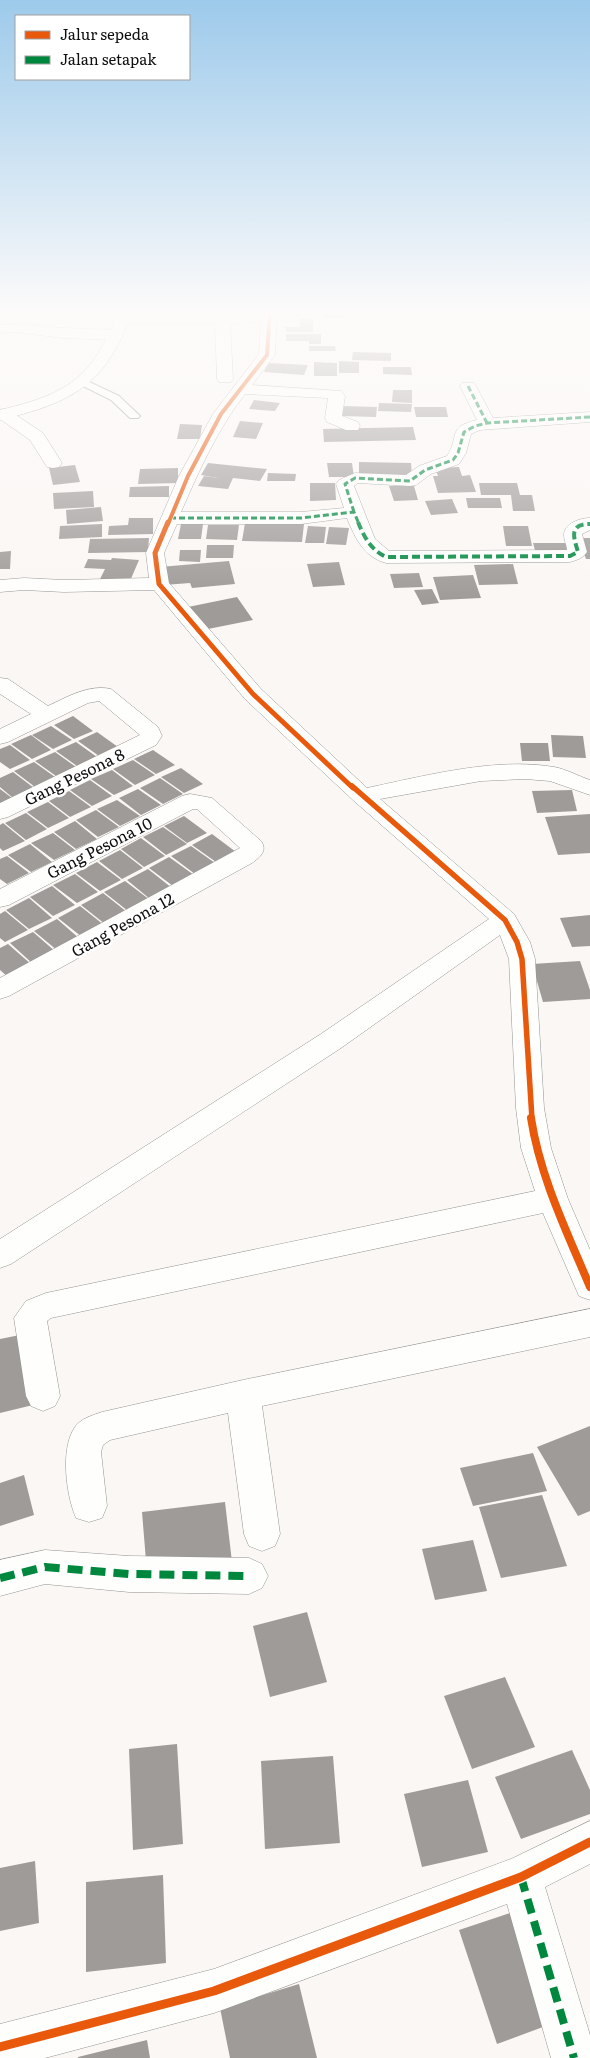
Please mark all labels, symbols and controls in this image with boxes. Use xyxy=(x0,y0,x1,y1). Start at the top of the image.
legend xyxy=(15,15,190,80)
text: Jalur sepeda xyxy=(60,22,150,45)
text: Jalan setapak xyxy=(60,47,157,70)
street label: Gang Pesona 8 xyxy=(20,741,128,811)
street label: Gang Pesona 10 xyxy=(42,810,156,884)
street label: Gang Pesona 12 xyxy=(66,886,178,962)

